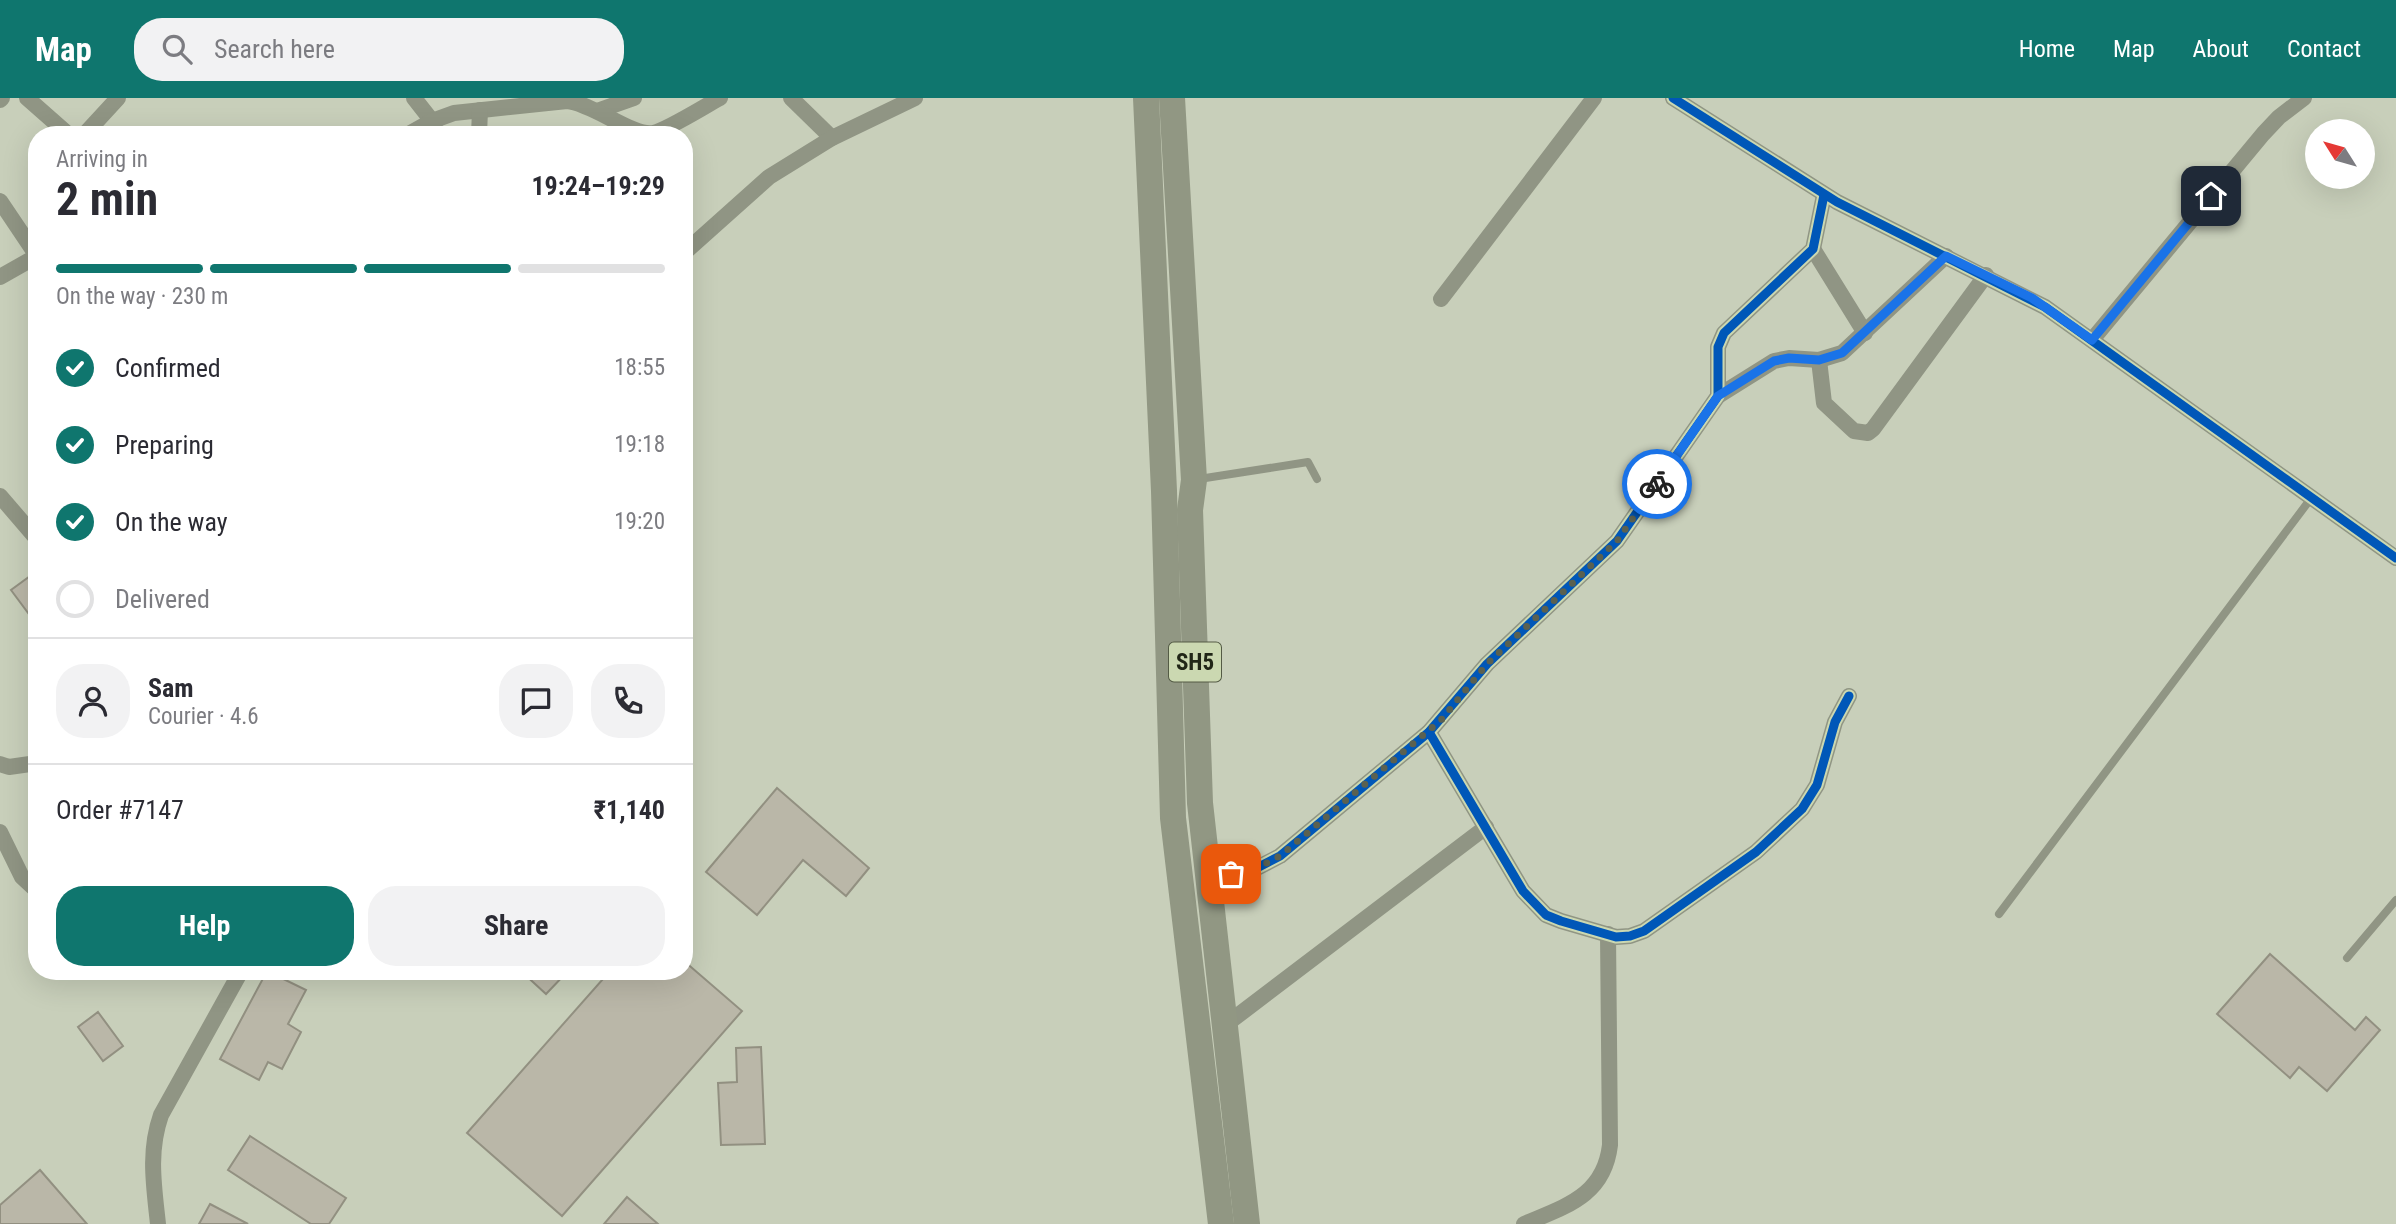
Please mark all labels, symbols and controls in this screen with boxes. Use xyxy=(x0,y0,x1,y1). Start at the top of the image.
search box xyxy=(134,18,624,81)
text: Map xyxy=(35,30,92,69)
icon: search xyxy=(158,30,196,68)
text: Search here xyxy=(214,34,335,64)
text: Home xyxy=(2019,35,2075,63)
text: Map xyxy=(2113,35,2155,63)
text: About xyxy=(2193,35,2249,63)
text: Contact xyxy=(2287,35,2361,63)
north arrow xyxy=(2305,119,2375,189)
map controls xyxy=(2305,119,2375,189)
text: Arriving in xyxy=(56,146,148,173)
pin xyxy=(2181,166,2241,226)
text: 19:24–19:29 xyxy=(531,171,665,201)
text: 2 min xyxy=(56,172,158,226)
icon: home xyxy=(2192,177,2230,215)
text: On the way · 230 m xyxy=(56,283,228,310)
icon: check xyxy=(56,349,94,387)
text: Confirmed xyxy=(115,353,221,383)
text: 18:55 xyxy=(614,354,665,381)
icon: check xyxy=(56,426,94,464)
text: Preparing xyxy=(115,430,214,460)
text: 19:18 xyxy=(614,431,665,458)
courier xyxy=(1622,449,1692,519)
icon: bike xyxy=(1638,465,1676,503)
icon: check xyxy=(56,503,94,541)
text: On the way xyxy=(115,507,228,537)
text: 19:20 xyxy=(614,508,665,535)
text: Delivered xyxy=(115,584,210,614)
road number: SH5 xyxy=(1169,642,1221,682)
button: person xyxy=(56,664,130,738)
button: chat xyxy=(499,664,573,738)
button: phone xyxy=(591,664,665,738)
text: Sam xyxy=(148,673,194,703)
text: Courier · 4.6 xyxy=(148,703,259,730)
text: Order #7147 xyxy=(56,795,184,825)
text: ₹1,140 xyxy=(594,795,665,825)
pin xyxy=(1201,844,1261,904)
icon: bag xyxy=(1212,855,1250,893)
button: Help xyxy=(56,886,354,966)
button: Share xyxy=(368,886,665,966)

